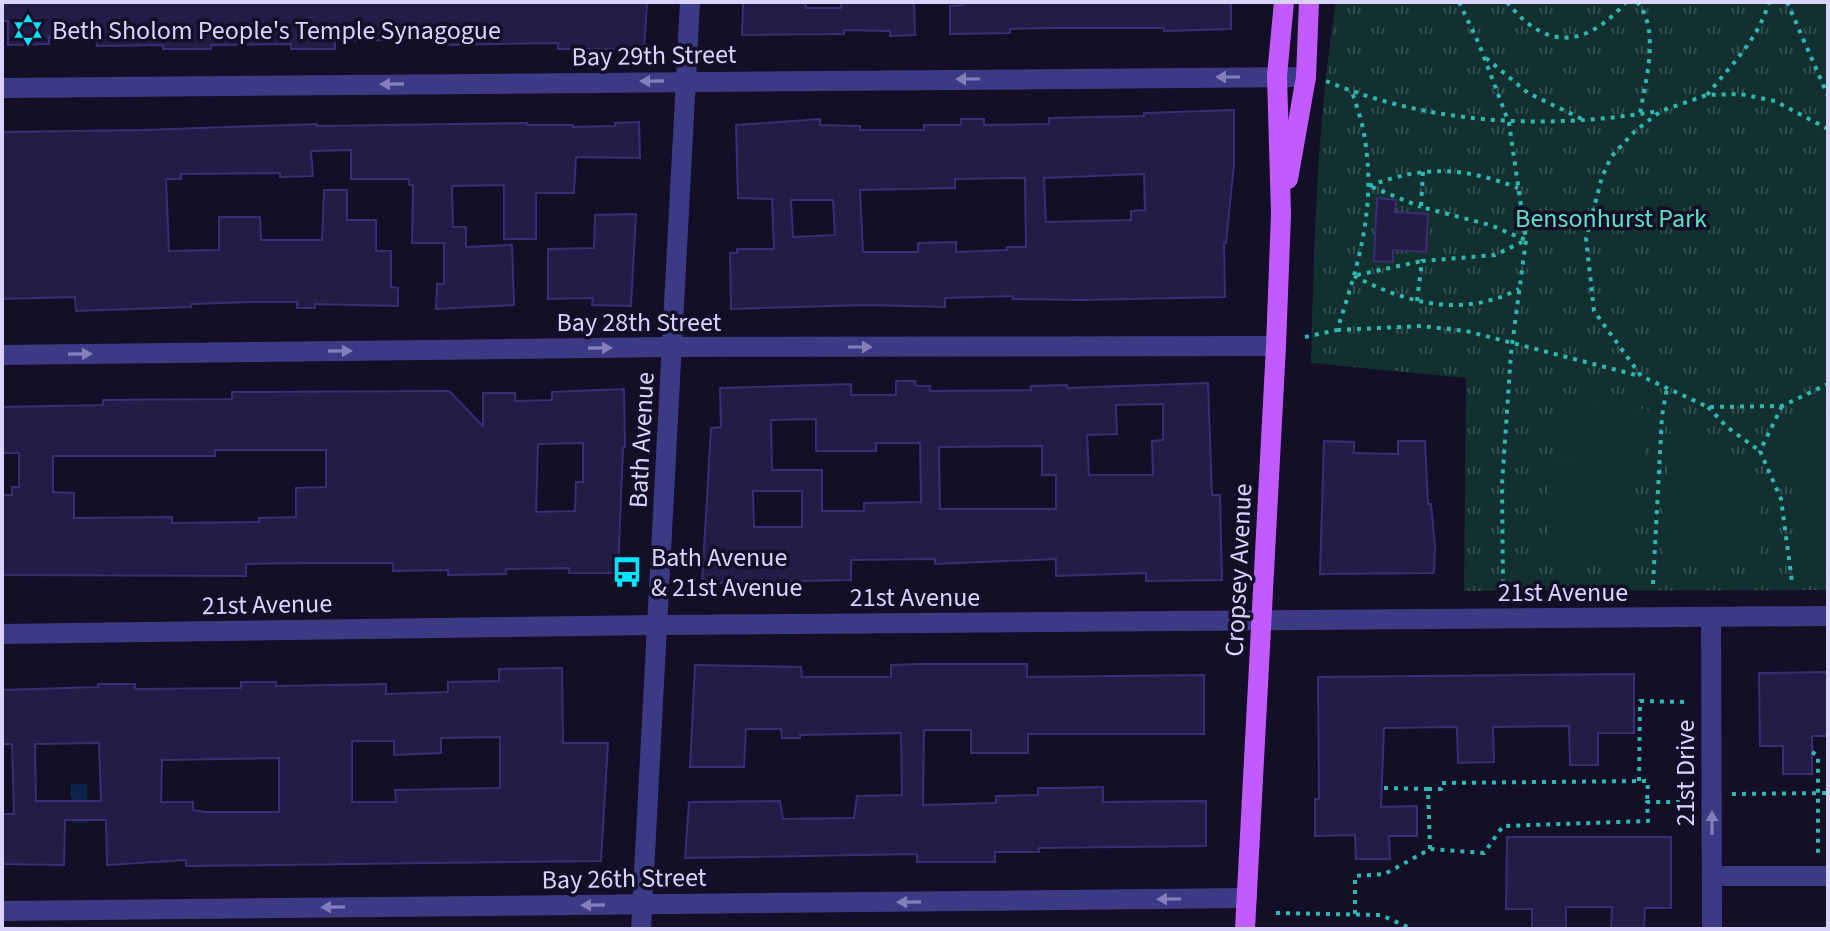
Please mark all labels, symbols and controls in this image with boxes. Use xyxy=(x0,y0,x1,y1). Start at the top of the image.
place label: Beth Sholom People's Temple Synagogue xyxy=(52,12,501,49)
synagogue icon: Beth Sholom People's Temple Synagogue xyxy=(11,13,45,47)
street label: Bay 29th Street xyxy=(571,36,737,75)
one-way arrow xyxy=(1215,70,1240,83)
one-way arrow xyxy=(955,73,980,85)
one-way arrow xyxy=(639,75,664,87)
one-way arrow xyxy=(379,78,404,90)
park label: Bensonhurst Park xyxy=(1515,200,1707,237)
street label: Bay 28th Street xyxy=(557,304,722,341)
one-way arrow xyxy=(848,341,873,353)
one-way arrow xyxy=(588,342,613,354)
one-way arrow xyxy=(328,345,353,357)
one-way arrow xyxy=(68,348,93,360)
street label: Bath Avenue xyxy=(619,371,664,509)
street label: Cropsey Avenue xyxy=(1215,482,1262,658)
place label: Bath Avenue & 21st Avenue xyxy=(651,539,802,606)
bus stop icon: Bath Avenue & 21st Avenue xyxy=(610,555,644,589)
street label: 21st Avenue xyxy=(1498,574,1628,611)
street label: 21st Avenue xyxy=(850,579,980,616)
street label: 21st Avenue xyxy=(202,585,332,624)
street label: 21st Drive xyxy=(1667,720,1704,826)
one-way arrow xyxy=(1706,810,1718,835)
street label: Bay 26th Street xyxy=(541,859,707,898)
one-way arrow xyxy=(1156,893,1181,905)
one-way arrow xyxy=(896,895,921,908)
one-way arrow xyxy=(580,898,605,911)
one-way arrow xyxy=(320,901,345,914)

